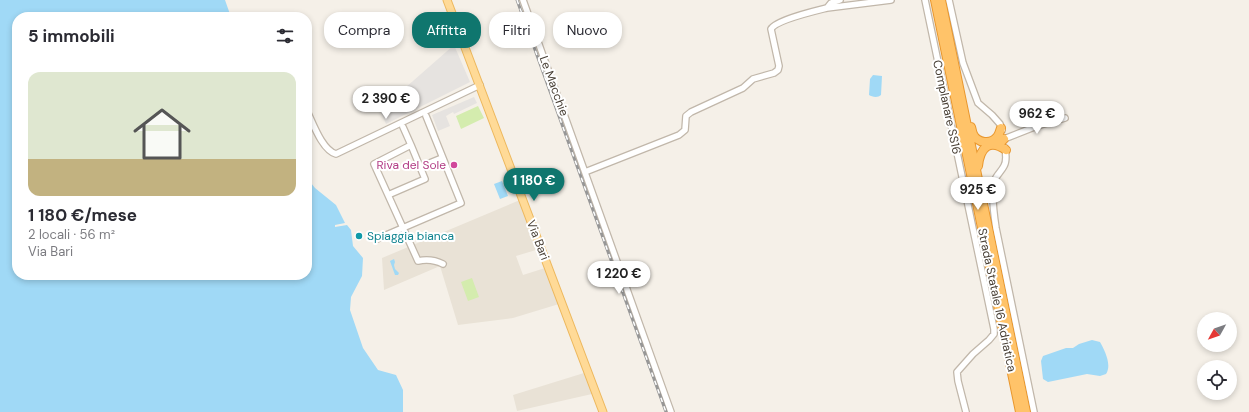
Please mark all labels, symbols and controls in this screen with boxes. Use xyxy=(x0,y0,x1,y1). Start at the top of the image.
chip: Compra xyxy=(324,12,404,48)
chip: Affitta xyxy=(412,12,481,48)
chip: Filtri xyxy=(489,12,545,48)
chip: Nuovo xyxy=(553,12,622,48)
text: 5 immobili xyxy=(28,25,115,47)
icon: filters xyxy=(274,25,296,47)
street label: Le Macchie xyxy=(536,54,572,119)
street label: Complanare SS16 xyxy=(929,58,965,156)
pin: 2 390 € xyxy=(349,86,423,120)
text: 2 390 € xyxy=(362,90,410,107)
icon: home xyxy=(126,98,198,170)
pin: 962 € xyxy=(1009,101,1065,135)
text: 962 € xyxy=(1018,105,1056,122)
place label: Riva del Sole xyxy=(376,157,446,173)
marker: Riva del Sole xyxy=(449,160,459,170)
pin: 1 180 € xyxy=(497,168,571,202)
text: 1 180 € xyxy=(512,172,556,189)
pin: 925 € xyxy=(950,177,1006,211)
text: 925 € xyxy=(959,181,997,198)
text: 1 180 €/mese xyxy=(28,204,137,226)
street label: Via Bari xyxy=(523,218,553,262)
text: 2 locali · 56 m² xyxy=(28,226,115,243)
street label: Strada Statale 16 Adriatica xyxy=(974,227,1020,373)
place label: Spiaggia bianca xyxy=(367,228,454,244)
marker: Spiaggia bianca xyxy=(354,231,364,241)
text: Via Bari xyxy=(28,243,73,260)
pin: 1 220 € xyxy=(582,261,656,295)
text: 1 220 € xyxy=(596,265,642,282)
north arrow xyxy=(1197,312,1237,352)
map controls xyxy=(1197,312,1237,400)
button: locate xyxy=(1197,360,1237,400)

